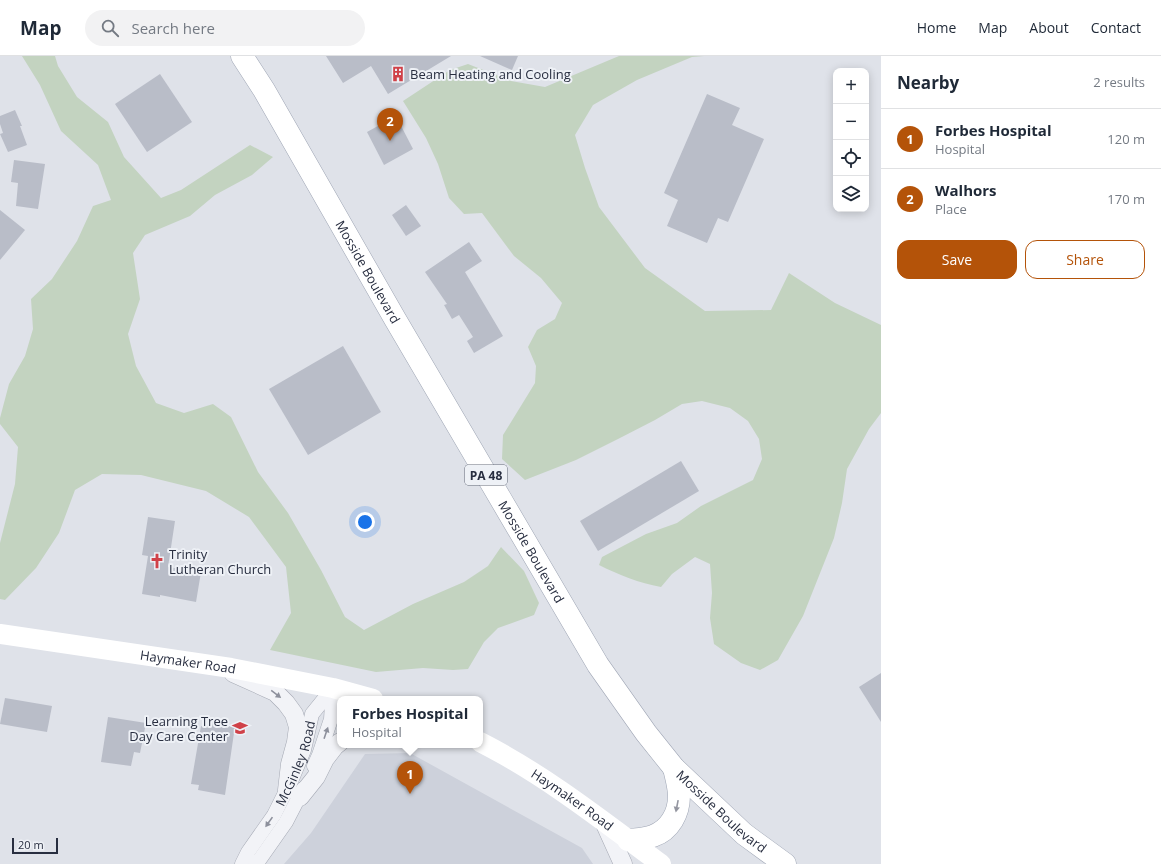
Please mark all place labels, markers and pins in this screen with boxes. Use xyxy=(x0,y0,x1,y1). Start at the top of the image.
building icon: Beam Heating and Cooling xyxy=(389,65,407,83)
place label: Beam Heating and Cooling xyxy=(410,65,571,83)
pin: 2 xyxy=(377,108,403,141)
place label: Trinity Lutheran Church xyxy=(169,545,271,578)
church icon: Trinity Lutheran Church xyxy=(148,552,166,570)
place label: Learning Tree Day Care Center xyxy=(129,712,229,745)
school or university icon: Learning Tree Day Care Center xyxy=(231,719,249,737)
pin: 1 xyxy=(397,761,423,794)

